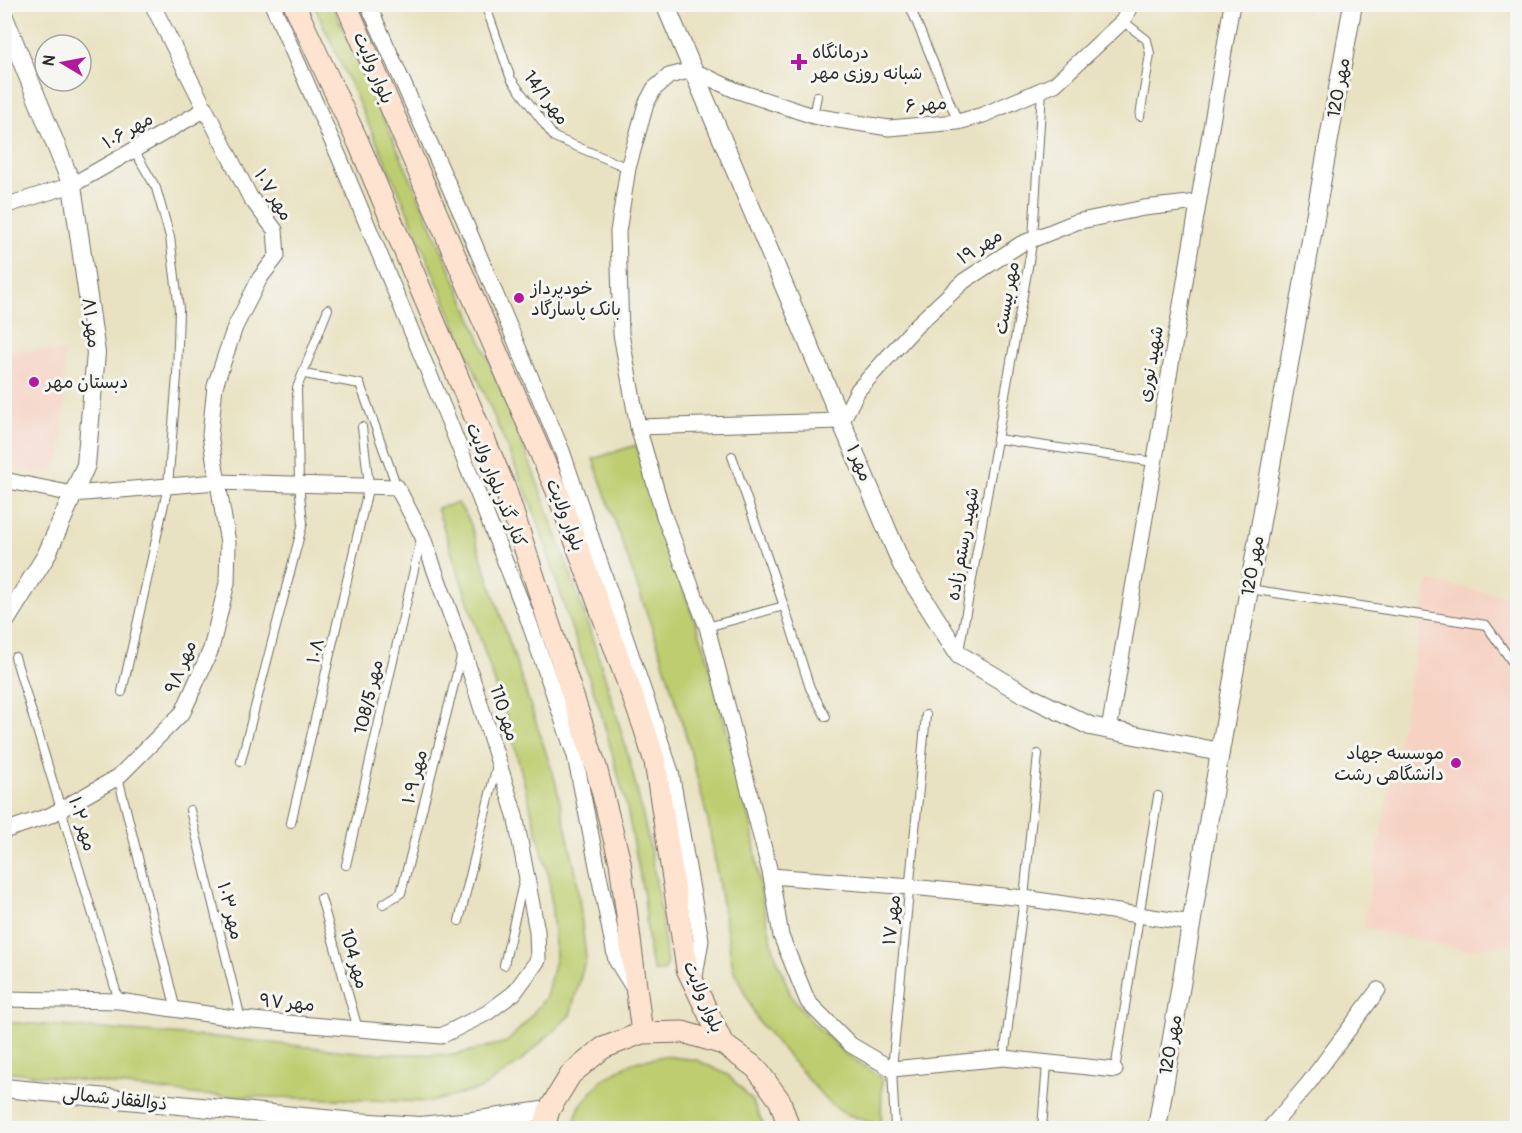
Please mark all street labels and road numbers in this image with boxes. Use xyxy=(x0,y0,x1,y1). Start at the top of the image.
street label: بلوار ولایت xyxy=(348,29,398,107)
street label: مهر 120 xyxy=(1322,56,1356,120)
street label: مهر 14/1 xyxy=(518,66,574,130)
street label: مهر ۶ xyxy=(904,92,948,118)
street label: مهر ۱۰۶ xyxy=(99,107,157,155)
street label: مهر ۱۰۷ xyxy=(249,165,297,225)
street label: مهر ۱۹ xyxy=(953,224,1007,270)
street label: مهر بیست xyxy=(989,260,1025,336)
street label: مهر ۸۱ xyxy=(77,297,105,349)
street label: شهید نوری xyxy=(1133,324,1169,404)
street label: کنار گذر بلوار ولایت xyxy=(461,419,532,551)
street label: مهر ۱ xyxy=(841,441,877,485)
street label: بلوار ولایت xyxy=(541,476,589,554)
street label: شهید رستم زاده xyxy=(942,486,986,603)
street label: مهر 120 xyxy=(1236,534,1270,598)
street label: ۱۰۸ xyxy=(302,636,330,666)
street label: مهر ۹۸ xyxy=(160,637,202,697)
street label: مهر 108/5 xyxy=(349,657,389,737)
street label: مهر 110 xyxy=(484,682,524,744)
street label: مهر ۱۰۹ xyxy=(397,747,433,807)
street label: مهر ۱۰۲ xyxy=(63,794,101,854)
street label: مهر ۱۰۳ xyxy=(212,880,248,942)
street label: مهر ۱۷ xyxy=(878,894,906,946)
street label: مهر 104 xyxy=(335,926,373,992)
street label: بلوار ولایت xyxy=(678,958,728,1036)
street label: مهر ۹۷ xyxy=(258,989,316,1017)
street label: مهر 120 xyxy=(1154,1013,1188,1077)
street label: ذوالفقار شمالی xyxy=(61,1082,169,1116)

